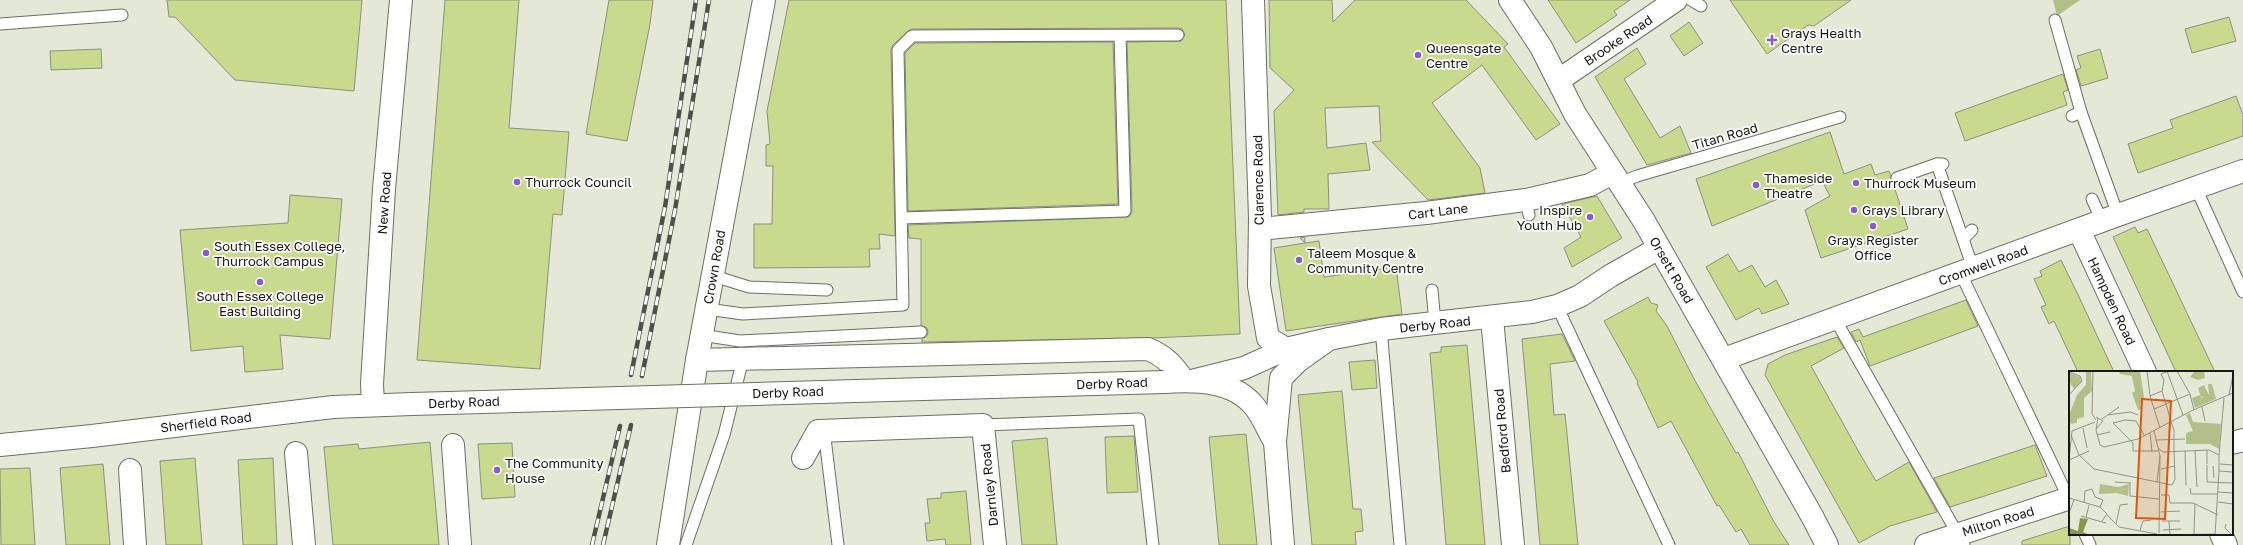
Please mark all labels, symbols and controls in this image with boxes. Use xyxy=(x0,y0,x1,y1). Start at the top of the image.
street label: Brooke Road xyxy=(1581,11,1655,69)
place label: Grays Health Centre xyxy=(1781,25,1861,56)
marker: Grays Health Centre xyxy=(1766,34,1778,46)
place label: Queensgate Centre xyxy=(1426,40,1501,71)
marker: Queensgate Centre xyxy=(1413,50,1423,60)
street label: Titan Road xyxy=(1691,119,1759,153)
street label: Clarence Road xyxy=(1249,135,1267,225)
place label: Thameside Theatre xyxy=(1764,170,1832,201)
street label: New Road xyxy=(374,171,394,235)
place label: Thurrock Council xyxy=(525,174,632,190)
place label: Thurrock Museum xyxy=(1864,175,1976,191)
marker: Thurrock Council xyxy=(512,177,522,187)
marker: Thurrock Museum xyxy=(1851,178,1861,188)
marker: Thameside Theatre xyxy=(1751,180,1761,190)
street label: Cart Lane xyxy=(1407,199,1469,223)
place label: Inspire Youth Hub xyxy=(1517,202,1582,233)
place label: Grays Library xyxy=(1862,202,1945,218)
marker: Grays Library xyxy=(1849,205,1859,215)
marker: Inspire Youth Hub xyxy=(1585,212,1595,222)
marker: Grays Register Office xyxy=(1868,221,1878,231)
street label: Crown Road xyxy=(700,229,728,305)
place label: Grays Register Office xyxy=(1827,232,1919,263)
street label: Orsett Road xyxy=(1646,234,1698,306)
place label: South Essex College, Thurrock Campus xyxy=(214,238,345,269)
street label: Cromwell Road xyxy=(1936,241,2030,289)
place label: Taleem Mosque & Community Centre xyxy=(1307,245,1424,276)
marker: South Essex College, Thurrock Campus xyxy=(201,248,211,258)
street label: Hampden Road xyxy=(2085,254,2139,348)
marker: Taleem Mosque & Community Centre xyxy=(1294,255,1304,265)
marker: South Essex College East Building xyxy=(255,277,265,287)
place label: South Essex College East Building xyxy=(196,288,324,319)
street label: Derby Road xyxy=(1398,312,1472,336)
inset map xyxy=(2069,371,2233,535)
street label: Derby Road xyxy=(1076,374,1148,392)
street label: Derby Road xyxy=(752,383,824,401)
street label: Bedford Road xyxy=(1490,388,1514,474)
street label: Derby Road xyxy=(428,393,500,411)
street label: Sherfield Road xyxy=(159,408,253,436)
street label: Darnley Road xyxy=(977,443,1001,527)
place label: The Community House xyxy=(505,455,604,486)
marker: The Community House xyxy=(492,465,502,475)
street label: Milton Road xyxy=(1960,502,2036,540)

